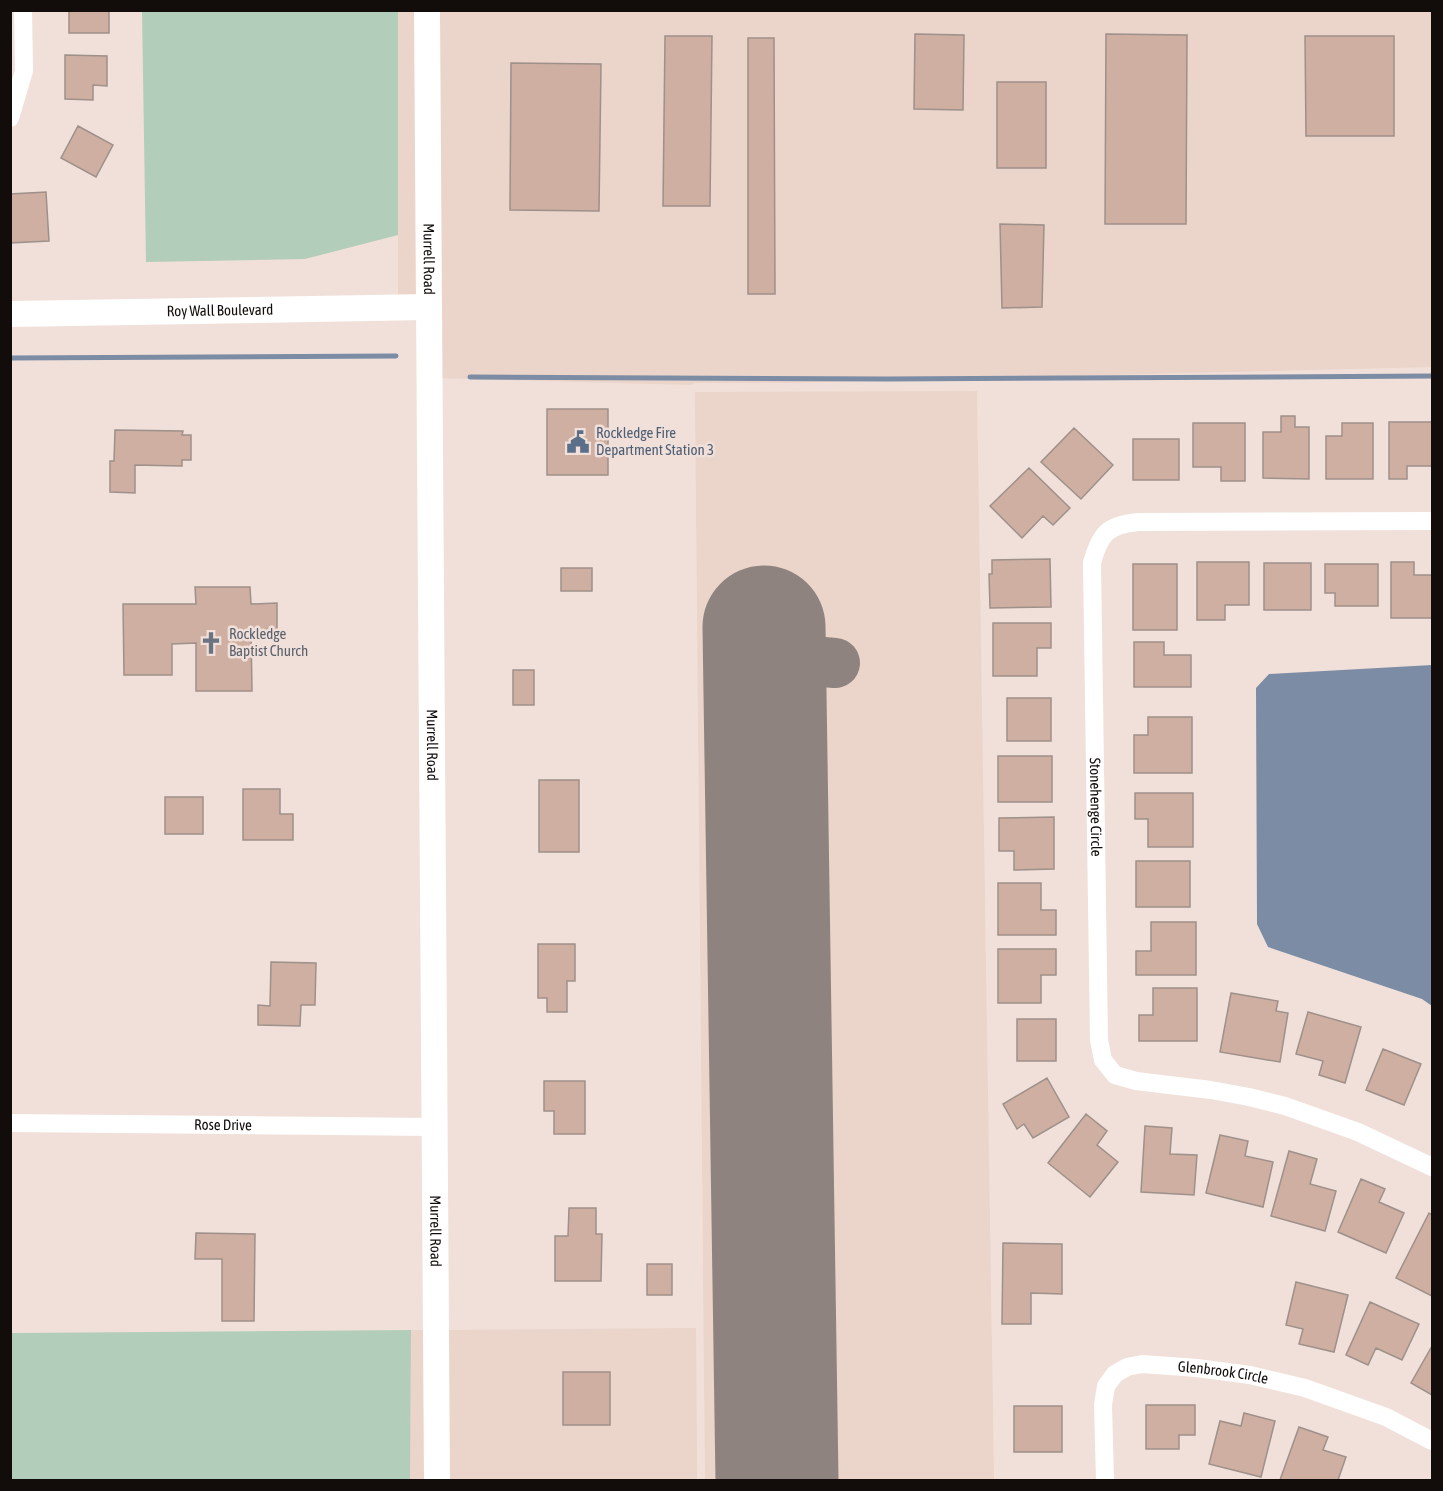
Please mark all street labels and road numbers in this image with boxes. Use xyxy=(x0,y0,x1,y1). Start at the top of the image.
street label: Murrell Road xyxy=(420,223,438,295)
street label: Roy Wall Boulevard xyxy=(167,301,273,319)
street label: Murrell Road xyxy=(424,709,441,781)
street label: Stonehenge Circle xyxy=(1087,758,1105,857)
street label: Rose Drive xyxy=(194,1116,252,1133)
street label: Murrell Road xyxy=(427,1195,445,1267)
street label: Glenbrook Circle xyxy=(1177,1358,1270,1387)

